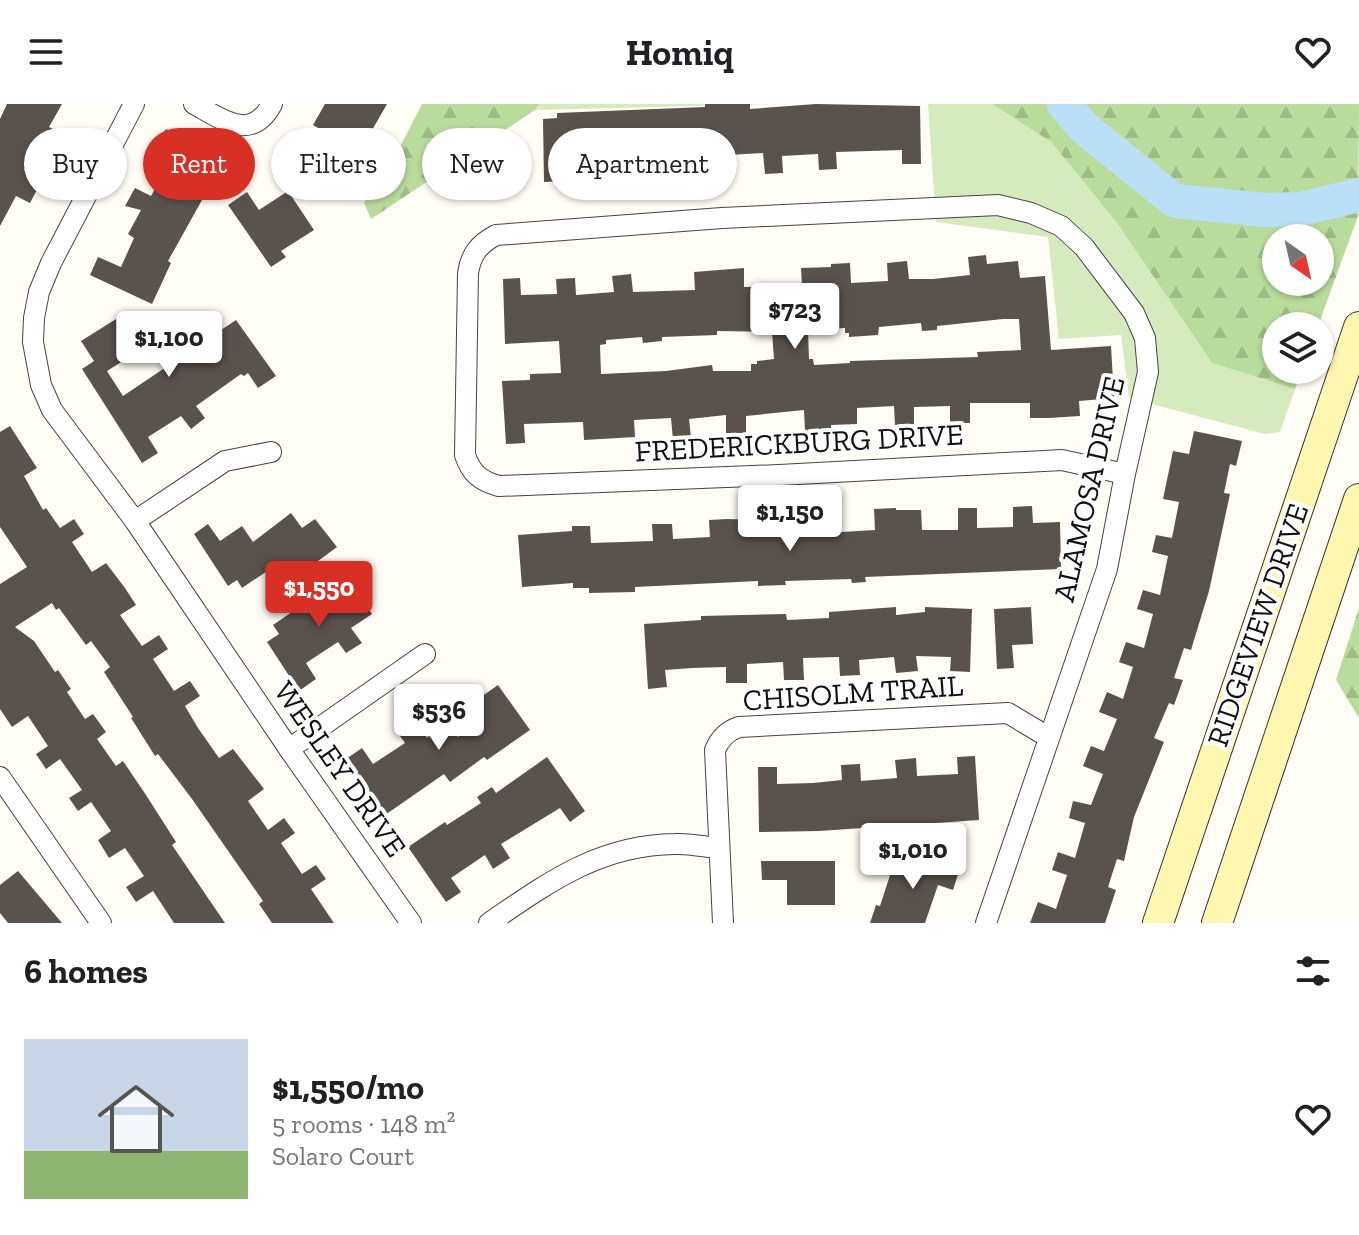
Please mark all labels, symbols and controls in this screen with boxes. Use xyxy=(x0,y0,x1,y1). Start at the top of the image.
icon: menu xyxy=(24,30,68,74)
icon: heart xyxy=(1291,30,1335,74)
text: Homiq xyxy=(626,31,733,74)
chip: Buy xyxy=(24,128,127,200)
chip: Rent xyxy=(143,128,255,200)
chip: Filters xyxy=(271,128,406,200)
chip: New xyxy=(422,128,532,200)
chip: Apartment xyxy=(548,128,737,200)
north arrow xyxy=(1262,224,1334,296)
map controls xyxy=(1262,224,1334,384)
pin: $723 xyxy=(748,283,842,351)
text: $723 xyxy=(768,293,822,325)
pin: $1,100 xyxy=(104,311,234,379)
button: layers xyxy=(1262,312,1334,384)
text: $1,100 xyxy=(134,321,204,353)
street label: ALAMOSA DRIVE xyxy=(1046,373,1132,605)
street label: FREDERICKBURG DRIVE xyxy=(634,416,964,470)
pin: $1,150 xyxy=(725,485,855,553)
text: $1,150 xyxy=(756,495,824,527)
street label: RIDGEVIEW DRIVE xyxy=(1200,499,1316,751)
pin: $1,550 xyxy=(254,561,384,629)
text: $1,550 xyxy=(283,571,355,603)
street label: CHISOLM TRAIL xyxy=(742,667,964,719)
street label: WESLEY DRIVE xyxy=(266,674,414,864)
pin: $536 xyxy=(392,684,486,752)
text: $536 xyxy=(412,694,466,726)
pin: $1,010 xyxy=(848,823,978,891)
text: $1,010 xyxy=(878,833,948,865)
icon: filters xyxy=(1291,949,1335,993)
text: 6 homes xyxy=(24,951,148,992)
text: $1,550/mo xyxy=(272,1067,424,1108)
icon: home xyxy=(88,1071,184,1167)
icon: heart xyxy=(1291,1097,1335,1141)
text: 5 rooms · 148 m² xyxy=(272,1108,456,1140)
text: Solaro Court xyxy=(272,1140,414,1172)

